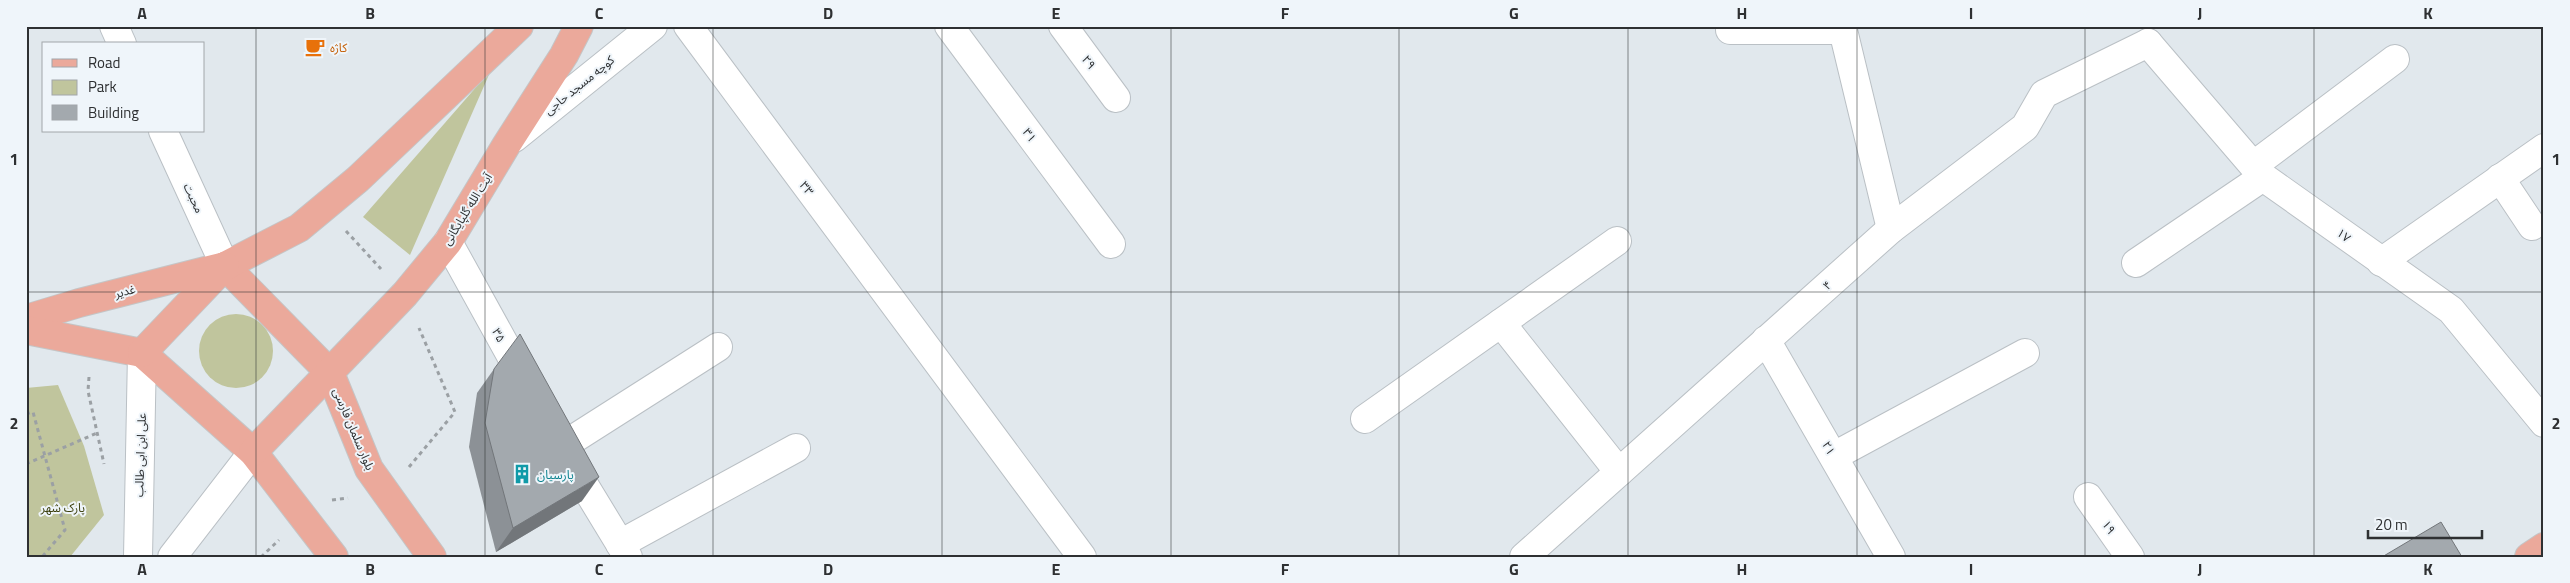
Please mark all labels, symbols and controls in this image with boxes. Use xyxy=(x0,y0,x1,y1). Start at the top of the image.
text: A xyxy=(137,1,147,25)
text: B xyxy=(365,1,375,25)
text: C xyxy=(595,1,604,25)
text: D xyxy=(823,1,833,25)
text: E xyxy=(1052,1,1061,25)
text: F xyxy=(1281,1,1290,25)
text: G xyxy=(1509,1,1519,25)
text: H xyxy=(1737,1,1747,25)
text: I xyxy=(1969,1,1973,25)
text: J xyxy=(2198,1,2202,25)
text: K xyxy=(2423,1,2433,25)
cafe icon: کاژه xyxy=(304,36,326,58)
place label: کاژه xyxy=(330,38,348,57)
legend xyxy=(42,42,205,132)
street label: کوچه مسجد حاجی xyxy=(540,50,619,119)
text: Road xyxy=(88,51,120,74)
street label: ۲۹ xyxy=(1077,51,1101,73)
text: Park xyxy=(88,75,117,98)
text: Building xyxy=(88,101,139,124)
street label: ۳۱ xyxy=(1018,124,1042,146)
text: 1 xyxy=(10,147,18,171)
text: 1 xyxy=(2552,147,2560,171)
street label: آیت الله گلپایگانی xyxy=(437,169,497,249)
street label: ۳۳ xyxy=(795,177,819,199)
street label: محبت xyxy=(179,180,209,216)
street label: ۱۷ xyxy=(2333,223,2355,247)
street label: ۴ xyxy=(1818,276,1836,294)
street label: غدیر xyxy=(112,279,137,303)
street label: ۳۵ xyxy=(487,324,511,346)
street label: بلوار سلمان فارسی xyxy=(328,385,380,473)
text: 2 xyxy=(10,411,18,435)
text: 2 xyxy=(2552,411,2560,435)
street label: علی ابن ابی طالب xyxy=(129,413,151,497)
street label: ۲۱ xyxy=(1817,437,1841,459)
building icon: پارسیان xyxy=(511,463,533,485)
place label: پارسیان xyxy=(537,465,574,484)
park label: پارک شهر xyxy=(40,498,85,517)
scale bar xyxy=(2368,508,2481,540)
text: 20 m xyxy=(2375,513,2408,536)
street label: ۱۹ xyxy=(2097,516,2121,538)
text: A xyxy=(137,557,147,581)
text: B xyxy=(365,557,375,581)
text: C xyxy=(595,557,604,581)
text: D xyxy=(823,557,833,581)
text: E xyxy=(1052,557,1061,581)
text: F xyxy=(1281,557,1290,581)
text: G xyxy=(1509,557,1519,581)
text: H xyxy=(1737,557,1747,581)
text: I xyxy=(1969,557,1973,581)
text: J xyxy=(2198,557,2202,581)
text: K xyxy=(2423,557,2433,581)

